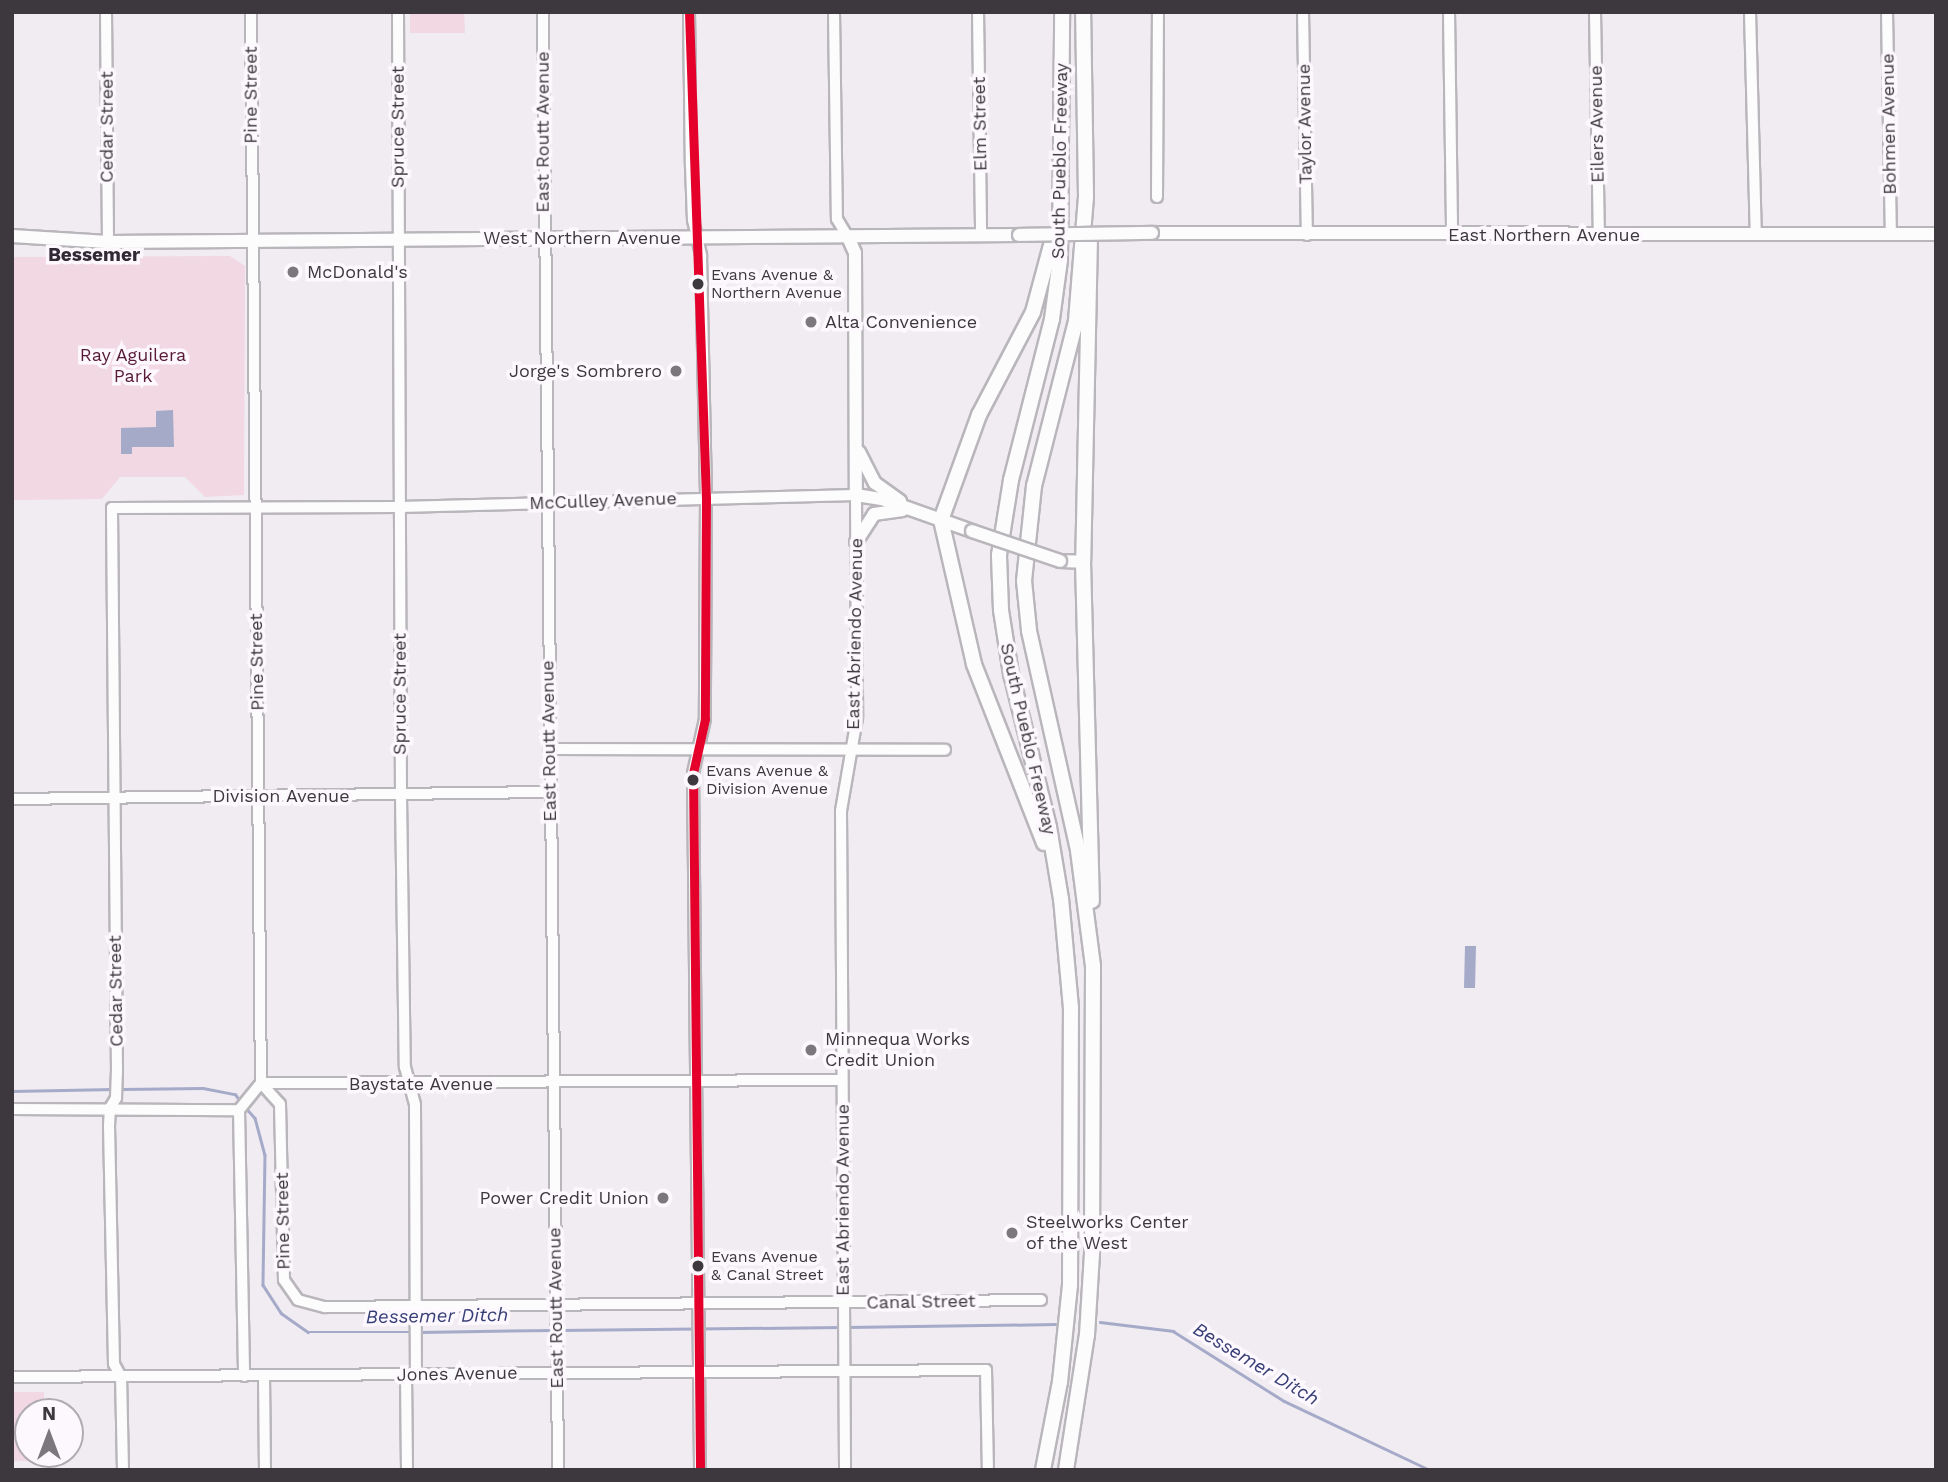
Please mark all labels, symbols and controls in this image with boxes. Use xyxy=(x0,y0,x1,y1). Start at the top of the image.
street label: Pine Street xyxy=(240,46,262,144)
street label: East Routt Avenue xyxy=(532,51,554,213)
street label: Bohmen Avenue xyxy=(1877,53,1901,195)
street label: South Pueblo Freeway xyxy=(1047,63,1073,259)
street label: Taylor Avenue xyxy=(1293,63,1317,185)
street label: Eilers Avenue xyxy=(1585,65,1609,183)
street label: Spruce Street xyxy=(387,66,409,188)
street label: Cedar Street xyxy=(96,71,118,183)
street label: Elm Street xyxy=(968,77,992,171)
street label: East Northern Avenue xyxy=(1448,224,1640,246)
street label: West Northern Avenue xyxy=(483,227,681,249)
district label: Bessemer xyxy=(48,244,140,266)
place label: McDonald's xyxy=(307,261,408,283)
marker: McDonald's xyxy=(285,264,301,280)
place label: Evans Avenue & Northern Avenue xyxy=(711,265,843,303)
marker: Evans Avenue & Northern Avenue xyxy=(691,277,705,291)
place label: Alta Convenience xyxy=(825,311,978,333)
marker: Alta Convenience xyxy=(803,314,819,330)
park label: Ray Aguilera Park xyxy=(79,345,187,388)
place label: Jorge's Sombrero xyxy=(509,360,662,382)
marker: Jorge's Sombrero xyxy=(668,363,684,379)
street label: McCulley Avenue xyxy=(528,488,678,514)
street label: East Abriendo Avenue xyxy=(843,537,867,731)
street label: Pine Street xyxy=(245,613,269,711)
street label: Spruce Street xyxy=(389,633,411,755)
street label: South Pueblo Freeway xyxy=(995,641,1061,837)
street label: East Routt Avenue xyxy=(537,660,561,822)
place label: Evans Avenue & Division Avenue xyxy=(706,761,829,799)
marker: Evans Avenue & Division Avenue xyxy=(686,773,700,787)
street label: Division Avenue xyxy=(212,785,350,807)
street label: Cedar Street xyxy=(104,935,128,1047)
place label: Minnequa Works Credit Union xyxy=(825,1029,971,1072)
marker: Minnequa Works Credit Union xyxy=(803,1042,819,1058)
street label: Baystate Avenue xyxy=(348,1073,494,1095)
street label: East Abriendo Avenue xyxy=(832,1103,854,1297)
street label: Pine Street xyxy=(271,1172,295,1270)
place label: Power Credit Union xyxy=(479,1187,649,1209)
marker: Power Credit Union xyxy=(655,1190,671,1206)
place label: Steelworks Center of the West xyxy=(1026,1212,1189,1254)
marker: Steelworks Center of the West xyxy=(1004,1225,1020,1241)
street label: East Routt Avenue xyxy=(544,1227,568,1389)
place label: Evans Avenue & Canal Street xyxy=(711,1247,824,1285)
marker: Evans Avenue & Canal Street xyxy=(691,1259,705,1273)
street label: Canal Street xyxy=(866,1290,976,1314)
water label: Bessemer Ditch xyxy=(365,1303,509,1329)
water label: Bessemer Ditch xyxy=(1189,1317,1323,1411)
street label: Jones Avenue xyxy=(396,1362,518,1386)
north arrow xyxy=(14,1398,84,1468)
text: N xyxy=(42,1402,56,1425)

